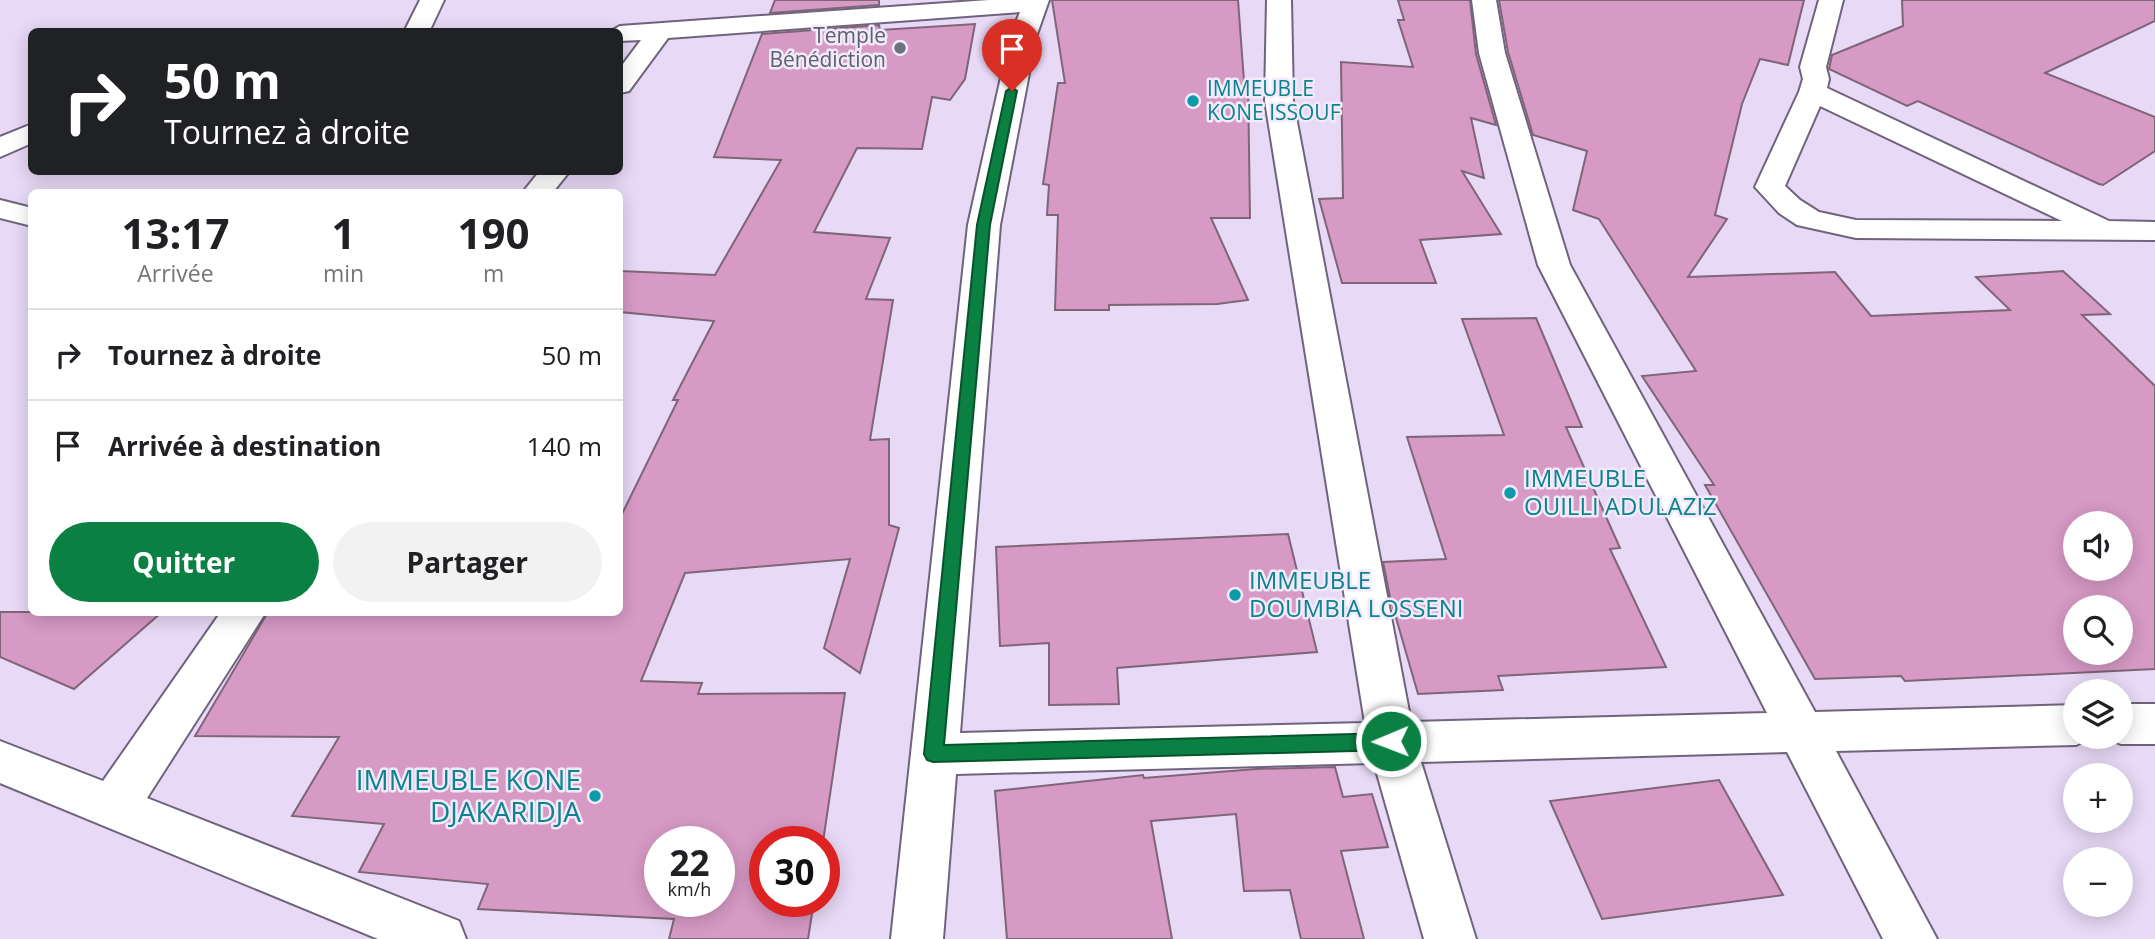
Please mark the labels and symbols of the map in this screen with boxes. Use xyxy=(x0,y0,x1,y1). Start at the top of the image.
pin xyxy=(982,19,1042,91)
place label: Temple Bénédiction xyxy=(769,21,886,73)
marker: Temple Bénédiction xyxy=(892,40,908,56)
place label: IMMEUBLE KONE ISSOUF xyxy=(1207,74,1341,126)
marker: IMMEUBLE KONE ISSOUF xyxy=(1185,93,1201,109)
place label: IMMEUBLE OUILLI ADULAZIZ xyxy=(1524,461,1717,522)
marker: IMMEUBLE OUILLI ADULAZIZ xyxy=(1502,485,1518,501)
place label: IMMEUBLE DOUMBIA LOSSENI xyxy=(1249,563,1463,624)
marker: IMMEUBLE DOUMBIA LOSSENI xyxy=(1227,587,1243,603)
position arrow xyxy=(1354,704,1428,778)
place label: IMMEUBLE KONE DJAKARIDJA xyxy=(356,760,581,830)
marker: IMMEUBLE KONE DJAKARIDJA xyxy=(587,788,603,804)
speed limit sign: 30 xyxy=(749,826,840,917)

